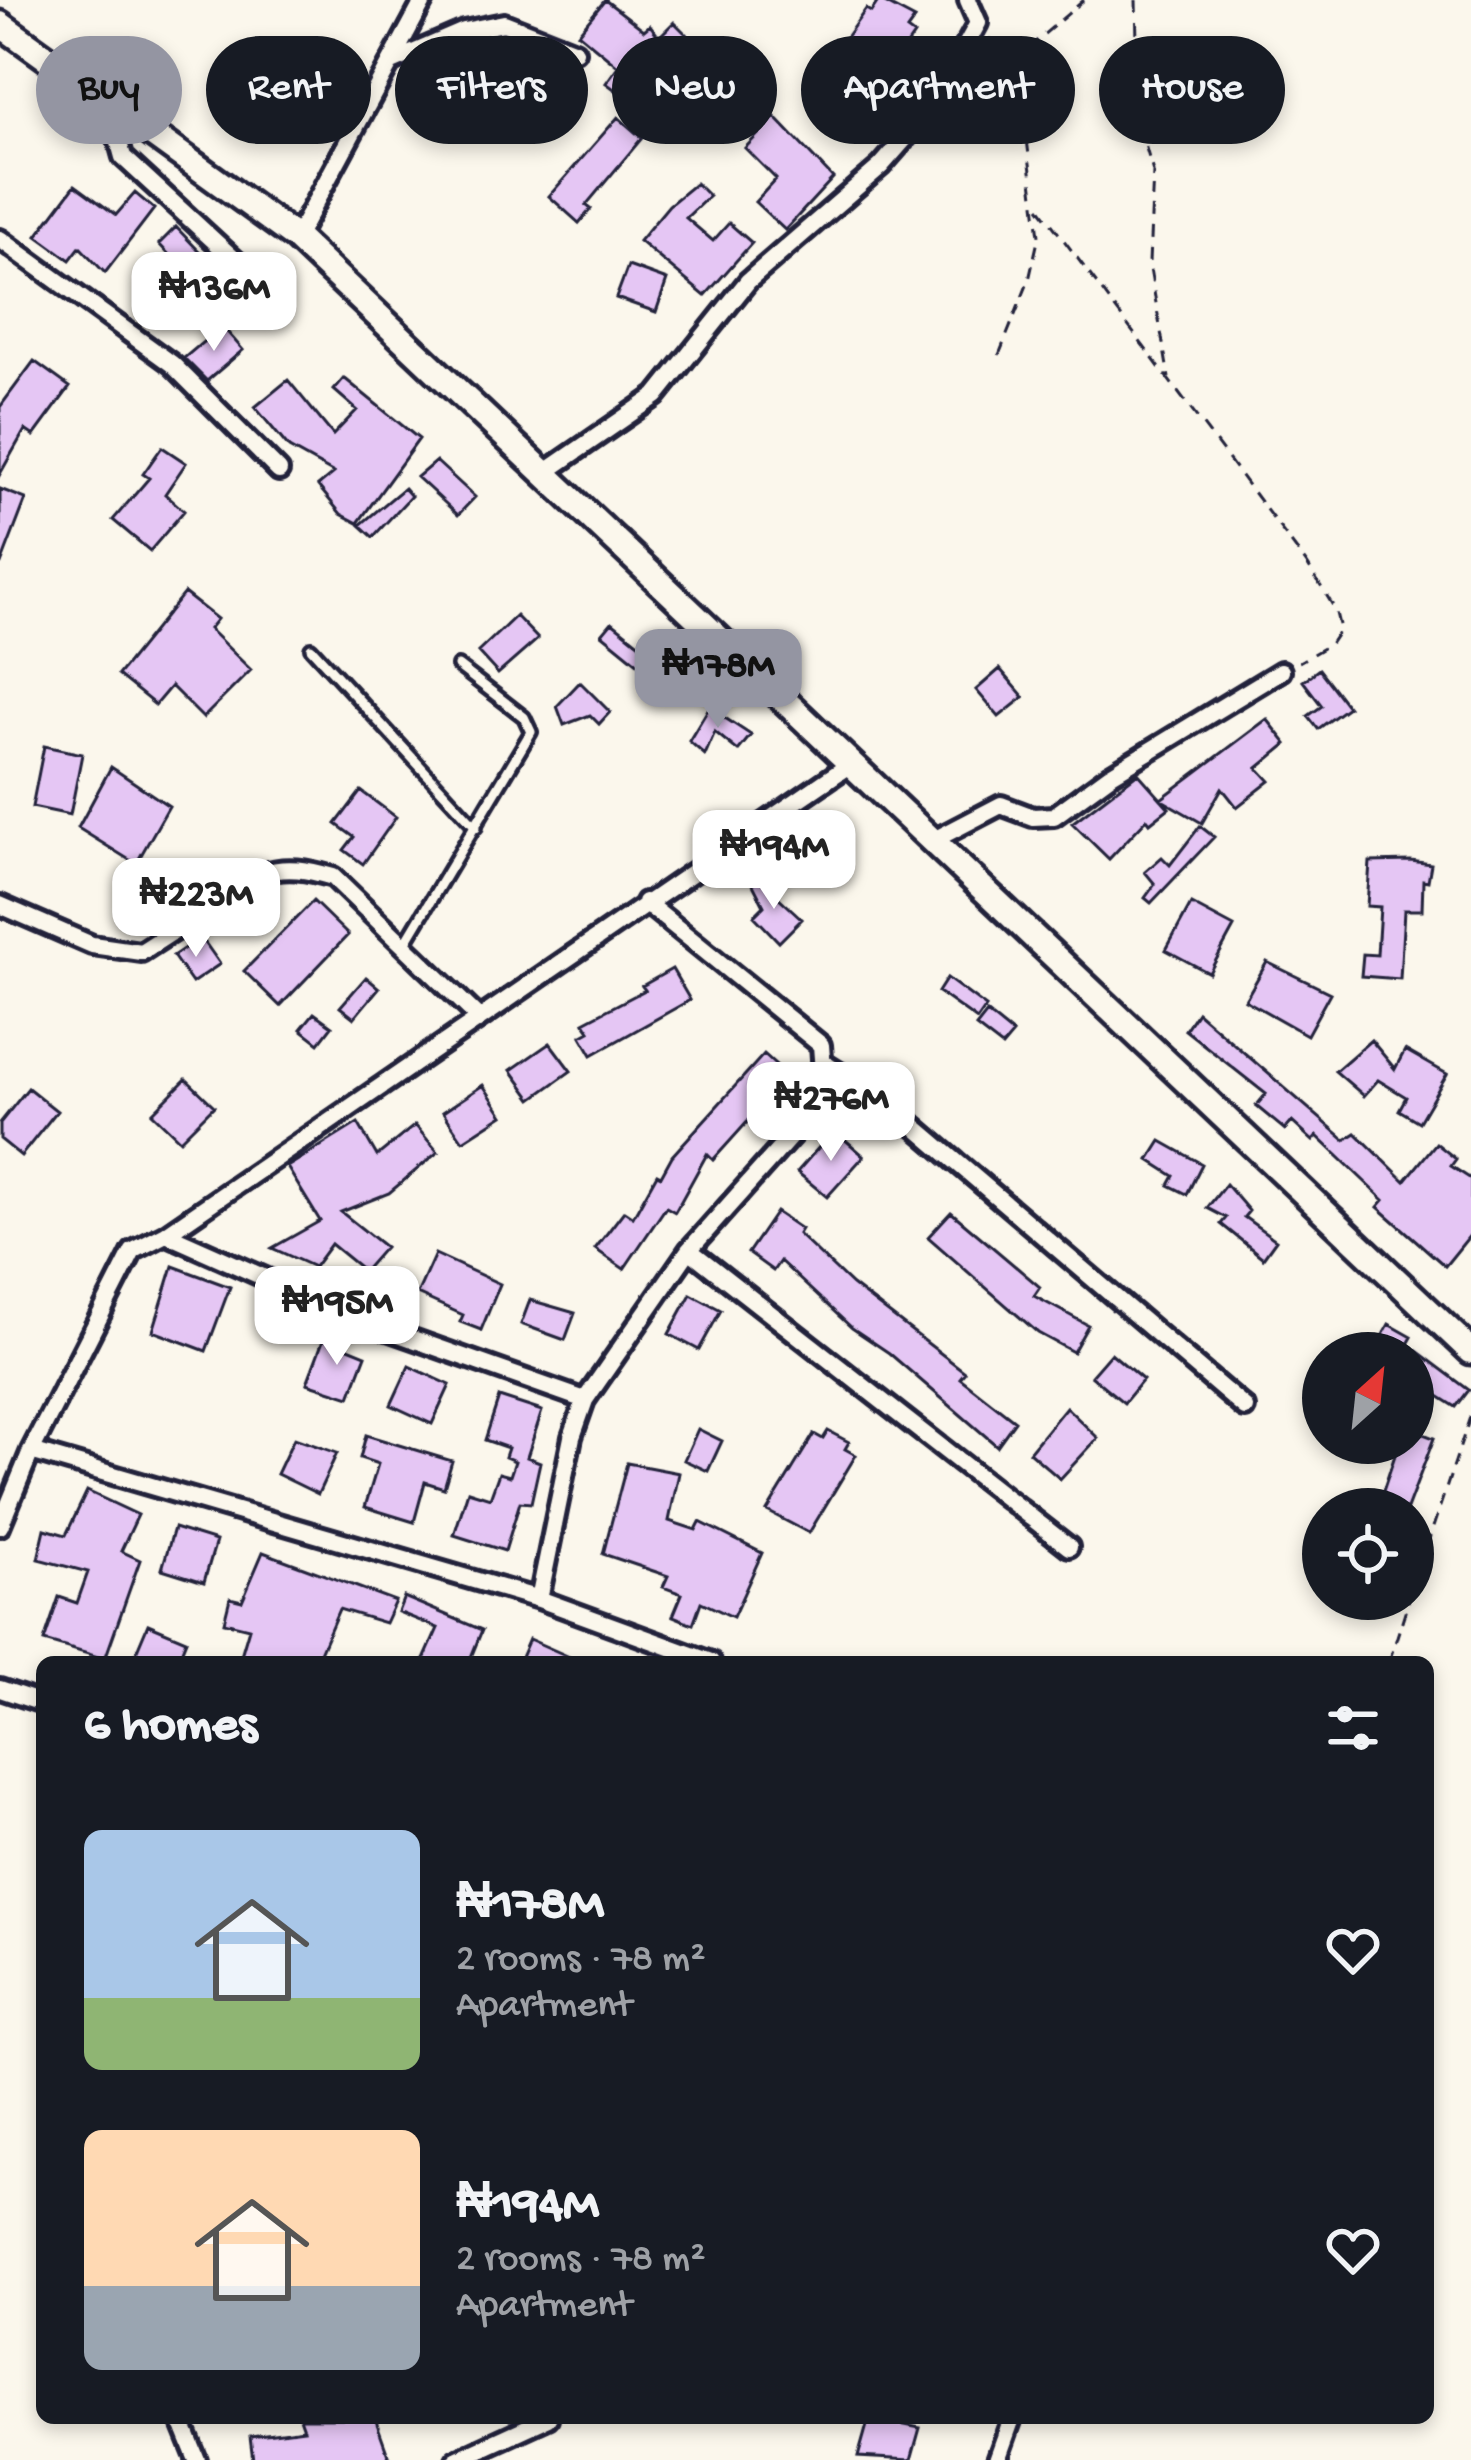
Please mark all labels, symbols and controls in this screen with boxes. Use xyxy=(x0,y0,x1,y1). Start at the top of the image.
chip: Buy xyxy=(36,36,182,144)
chip: Rent xyxy=(206,36,371,144)
chip: Filters xyxy=(395,36,588,144)
chip: New xyxy=(612,36,777,144)
chip: Apartment xyxy=(801,36,1075,144)
chip: House xyxy=(1099,36,1285,144)
pin: ₦136M xyxy=(130,252,298,354)
text: ₦136M xyxy=(159,268,269,314)
pin: ₦178M xyxy=(634,629,802,731)
text: ₦178M xyxy=(662,645,774,691)
pin: ₦194M xyxy=(690,810,858,912)
text: ₦194M xyxy=(720,826,828,872)
pin: ₦223M xyxy=(112,858,280,960)
text: ₦223M xyxy=(139,874,253,920)
pin: ₦276M xyxy=(747,1062,915,1164)
text: ₦276M xyxy=(774,1078,888,1124)
pin: ₦195M xyxy=(253,1266,421,1368)
text: ₦195M xyxy=(281,1282,393,1328)
north arrow xyxy=(1302,1332,1434,1464)
map controls xyxy=(1302,1332,1434,1620)
button: locate xyxy=(1302,1488,1434,1620)
icon: filters xyxy=(1320,1695,1386,1761)
text: 6 homes xyxy=(84,1698,257,1758)
icon: home xyxy=(180,1878,324,2022)
text: ₦178M xyxy=(456,1878,603,1938)
icon: heart xyxy=(1320,1917,1386,1983)
text: 2 rooms · 78 m² xyxy=(456,1938,705,1984)
text: Apartment xyxy=(456,1984,632,2030)
icon: home xyxy=(180,2178,324,2322)
text: ₦194M xyxy=(456,2178,599,2238)
icon: heart xyxy=(1320,2217,1386,2283)
text: 2 rooms · 78 m² xyxy=(456,2238,705,2284)
text: Apartment xyxy=(456,2284,632,2330)

